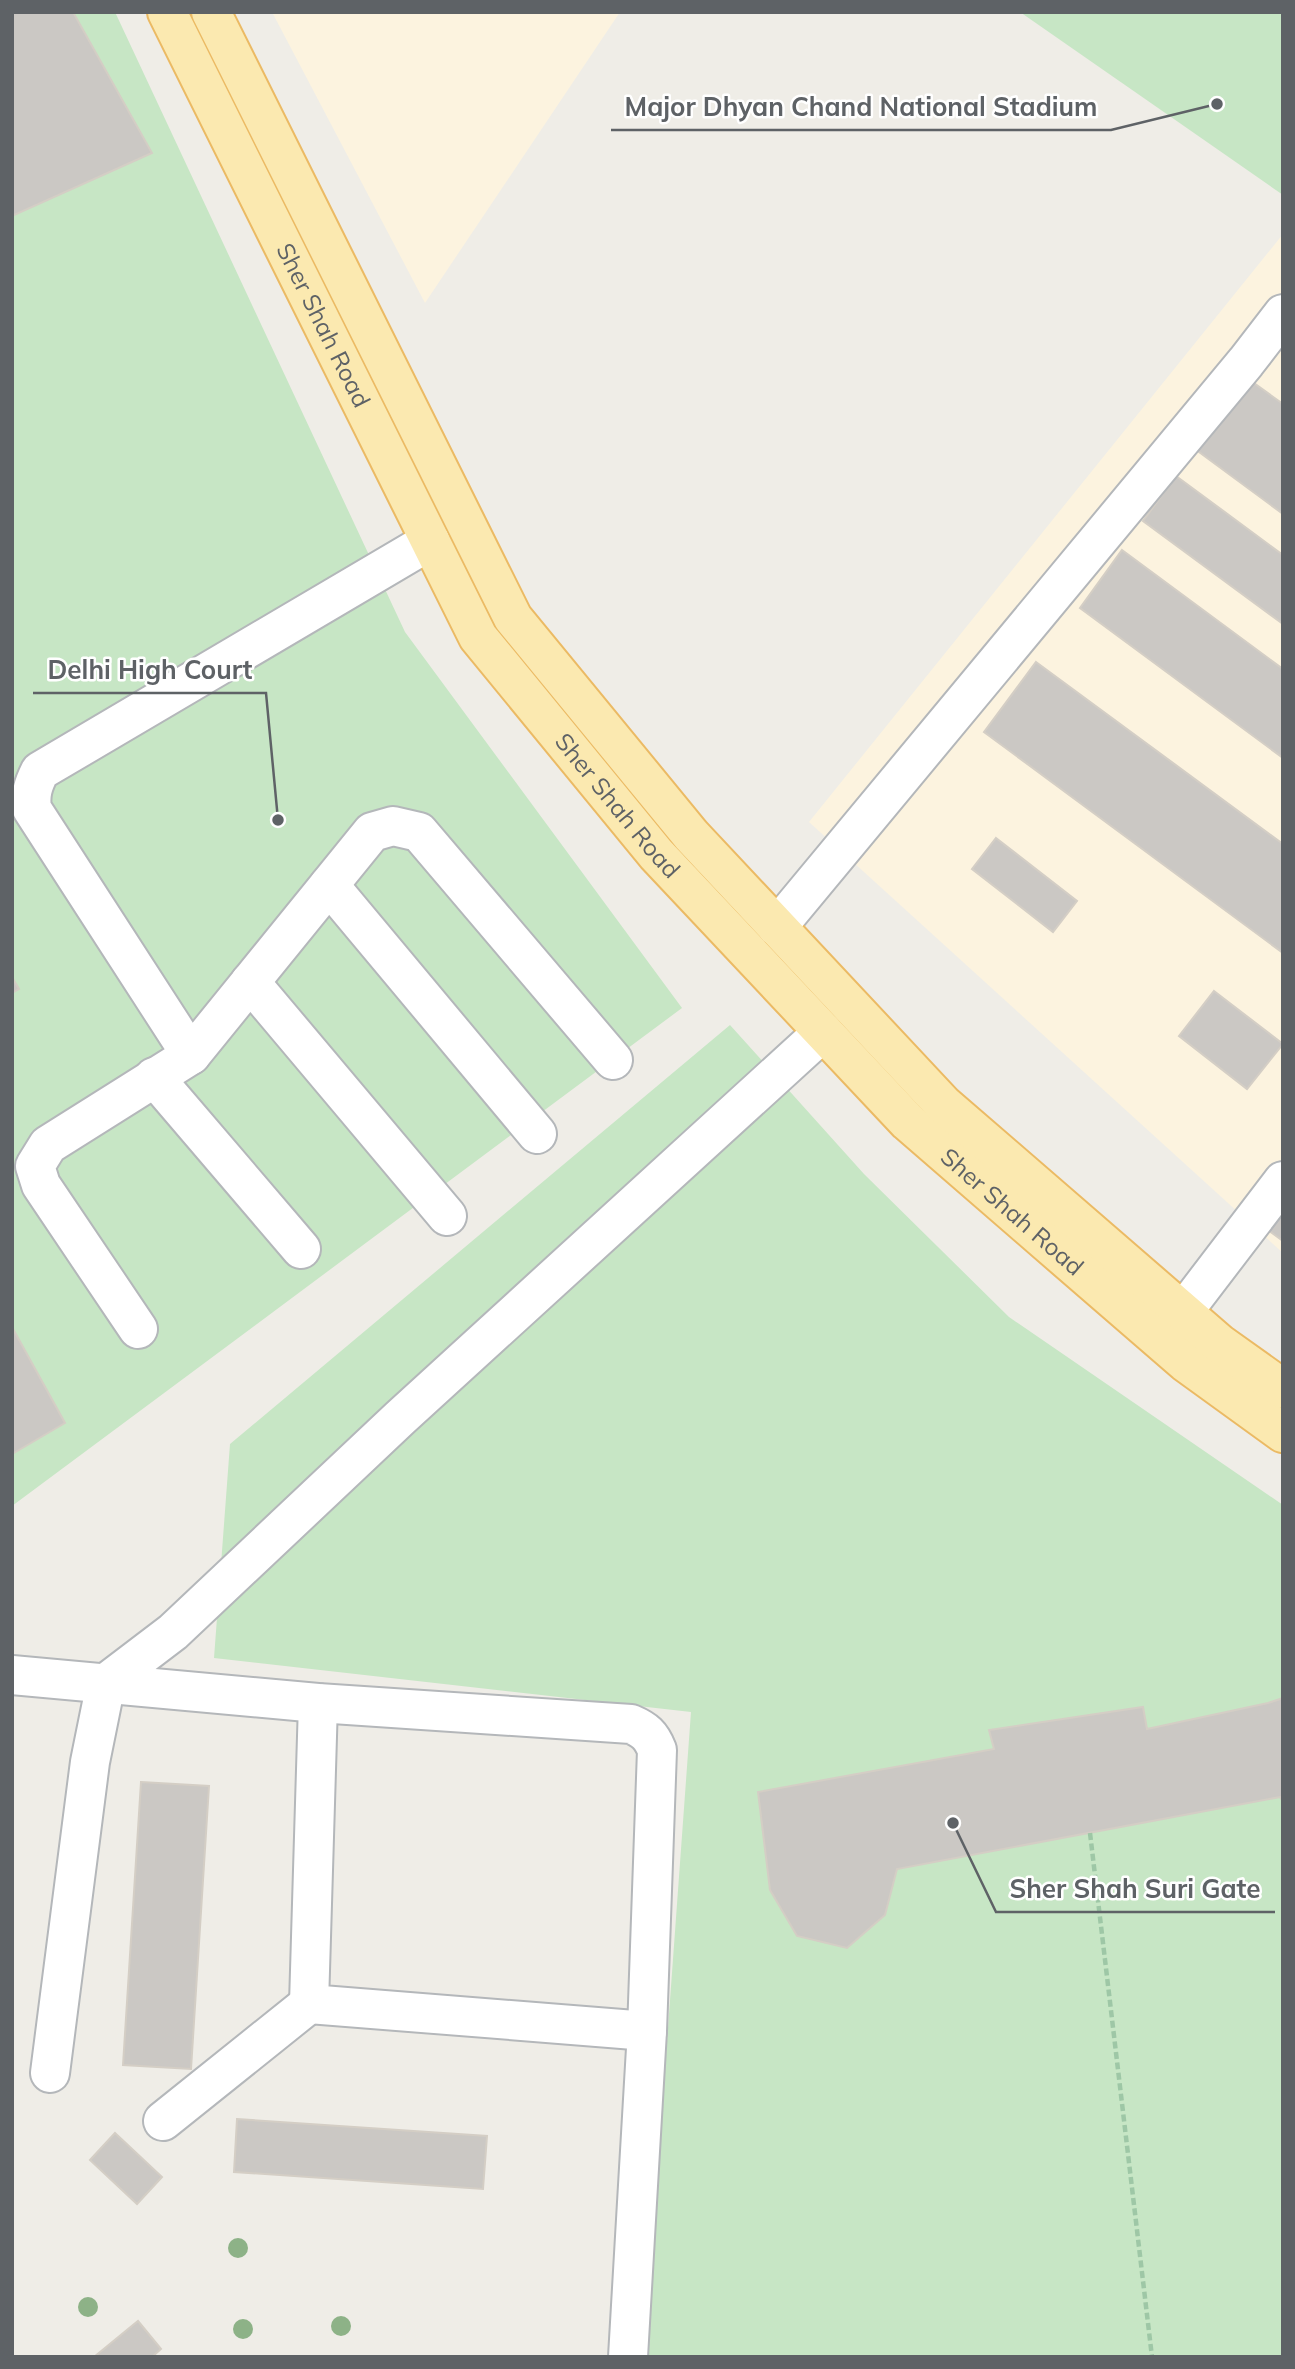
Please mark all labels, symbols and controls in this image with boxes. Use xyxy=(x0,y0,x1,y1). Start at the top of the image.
callout: Major Dhyan Chand National Stadium xyxy=(611,83,1111,130)
text: Major Dhyan Chand National Stadium xyxy=(625,90,1097,123)
street label: Sher Shah Road xyxy=(270,238,377,412)
callout: Delhi High Court xyxy=(33,646,266,693)
text: Delhi High Court xyxy=(48,653,253,686)
street label: Sher Shah Road xyxy=(549,727,687,884)
street label: Sher Shah Road xyxy=(935,1141,1090,1281)
callout: Sher Shah Suri Gate xyxy=(996,1865,1275,1912)
text: Sher Shah Suri Gate xyxy=(1009,1872,1261,1905)

